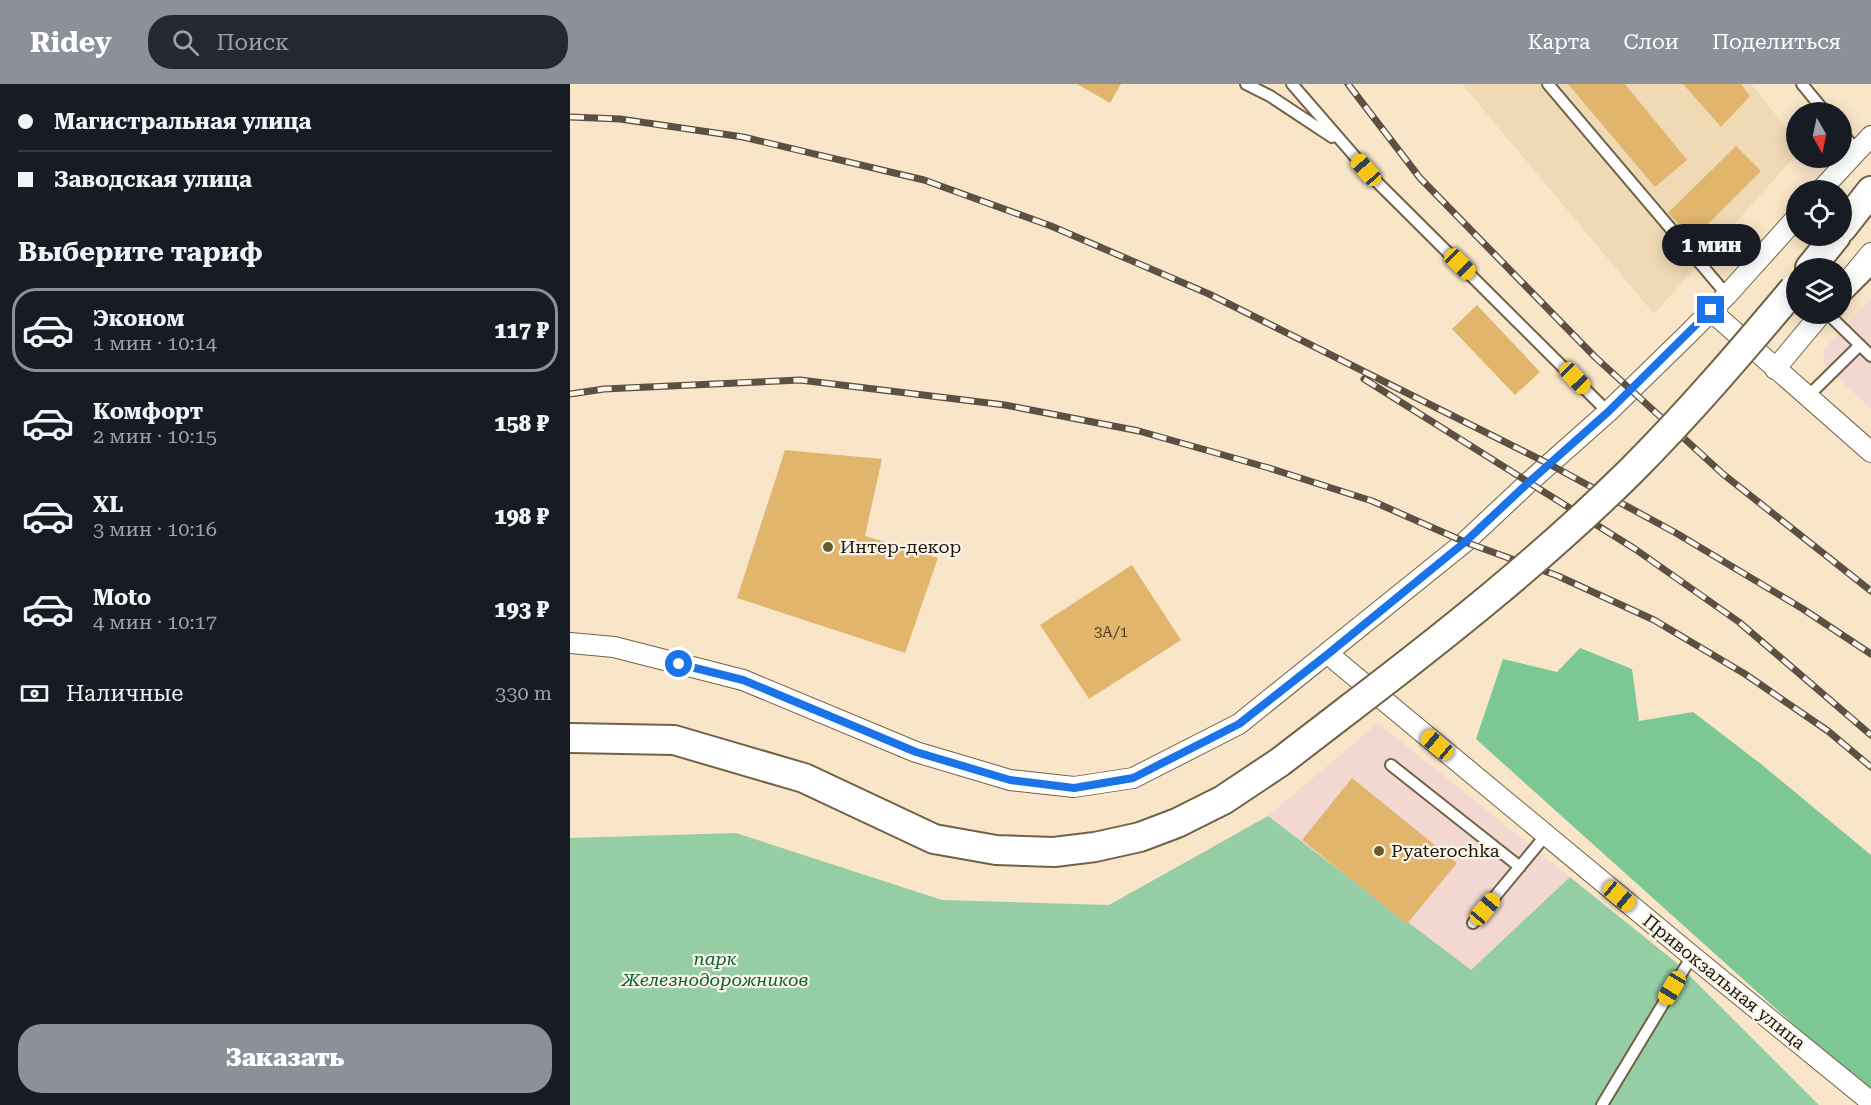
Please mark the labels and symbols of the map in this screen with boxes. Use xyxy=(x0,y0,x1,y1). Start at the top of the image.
north arrow xyxy=(1786,102,1852,168)
car xyxy=(1347,151,1385,189)
callout: 1 мин xyxy=(1662,223,1760,265)
car xyxy=(1441,245,1479,283)
route end xyxy=(1697,296,1724,323)
car xyxy=(1556,359,1594,397)
place label: Интер-декор xyxy=(840,536,961,557)
marker: Интер-декор xyxy=(821,540,835,554)
house number: 3А/1 xyxy=(1094,623,1128,641)
route start xyxy=(665,650,692,677)
car xyxy=(1417,727,1457,763)
place label: Pyaterochka xyxy=(1391,840,1500,861)
marker: Pyaterochka xyxy=(1372,844,1386,858)
car xyxy=(1599,878,1639,914)
car xyxy=(1467,889,1503,929)
street label: Привокзальная улица xyxy=(1639,910,1810,1054)
park label: парк Железнодорожников xyxy=(620,948,809,990)
car xyxy=(1655,968,1689,1008)

